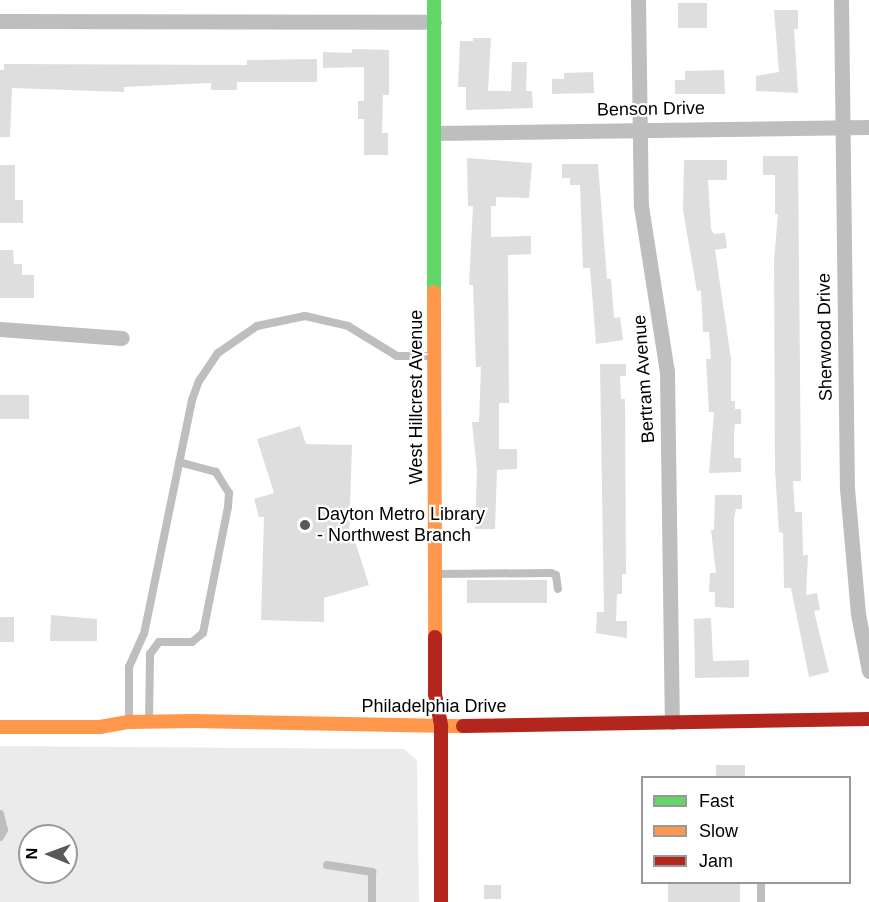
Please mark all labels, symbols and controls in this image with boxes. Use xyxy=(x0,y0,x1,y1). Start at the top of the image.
street label: Benson Drive xyxy=(597,97,705,121)
street label: Sherwood Drive xyxy=(813,273,837,401)
street label: West Hillcrest Avenue xyxy=(405,309,427,485)
street label: Bertram Avenue xyxy=(629,314,659,444)
place label: Dayton Metro Library - Northwest Branch xyxy=(317,504,485,546)
marker: Dayton Metro Library - Northwest Branch xyxy=(298,518,312,532)
street label: Philadelphia Drive xyxy=(361,695,507,717)
legend xyxy=(641,776,851,884)
text: Fast xyxy=(699,791,734,811)
text: Slow xyxy=(699,821,738,841)
north arrow xyxy=(18,824,78,884)
text: N xyxy=(23,848,40,860)
text: Jam xyxy=(699,851,733,871)

